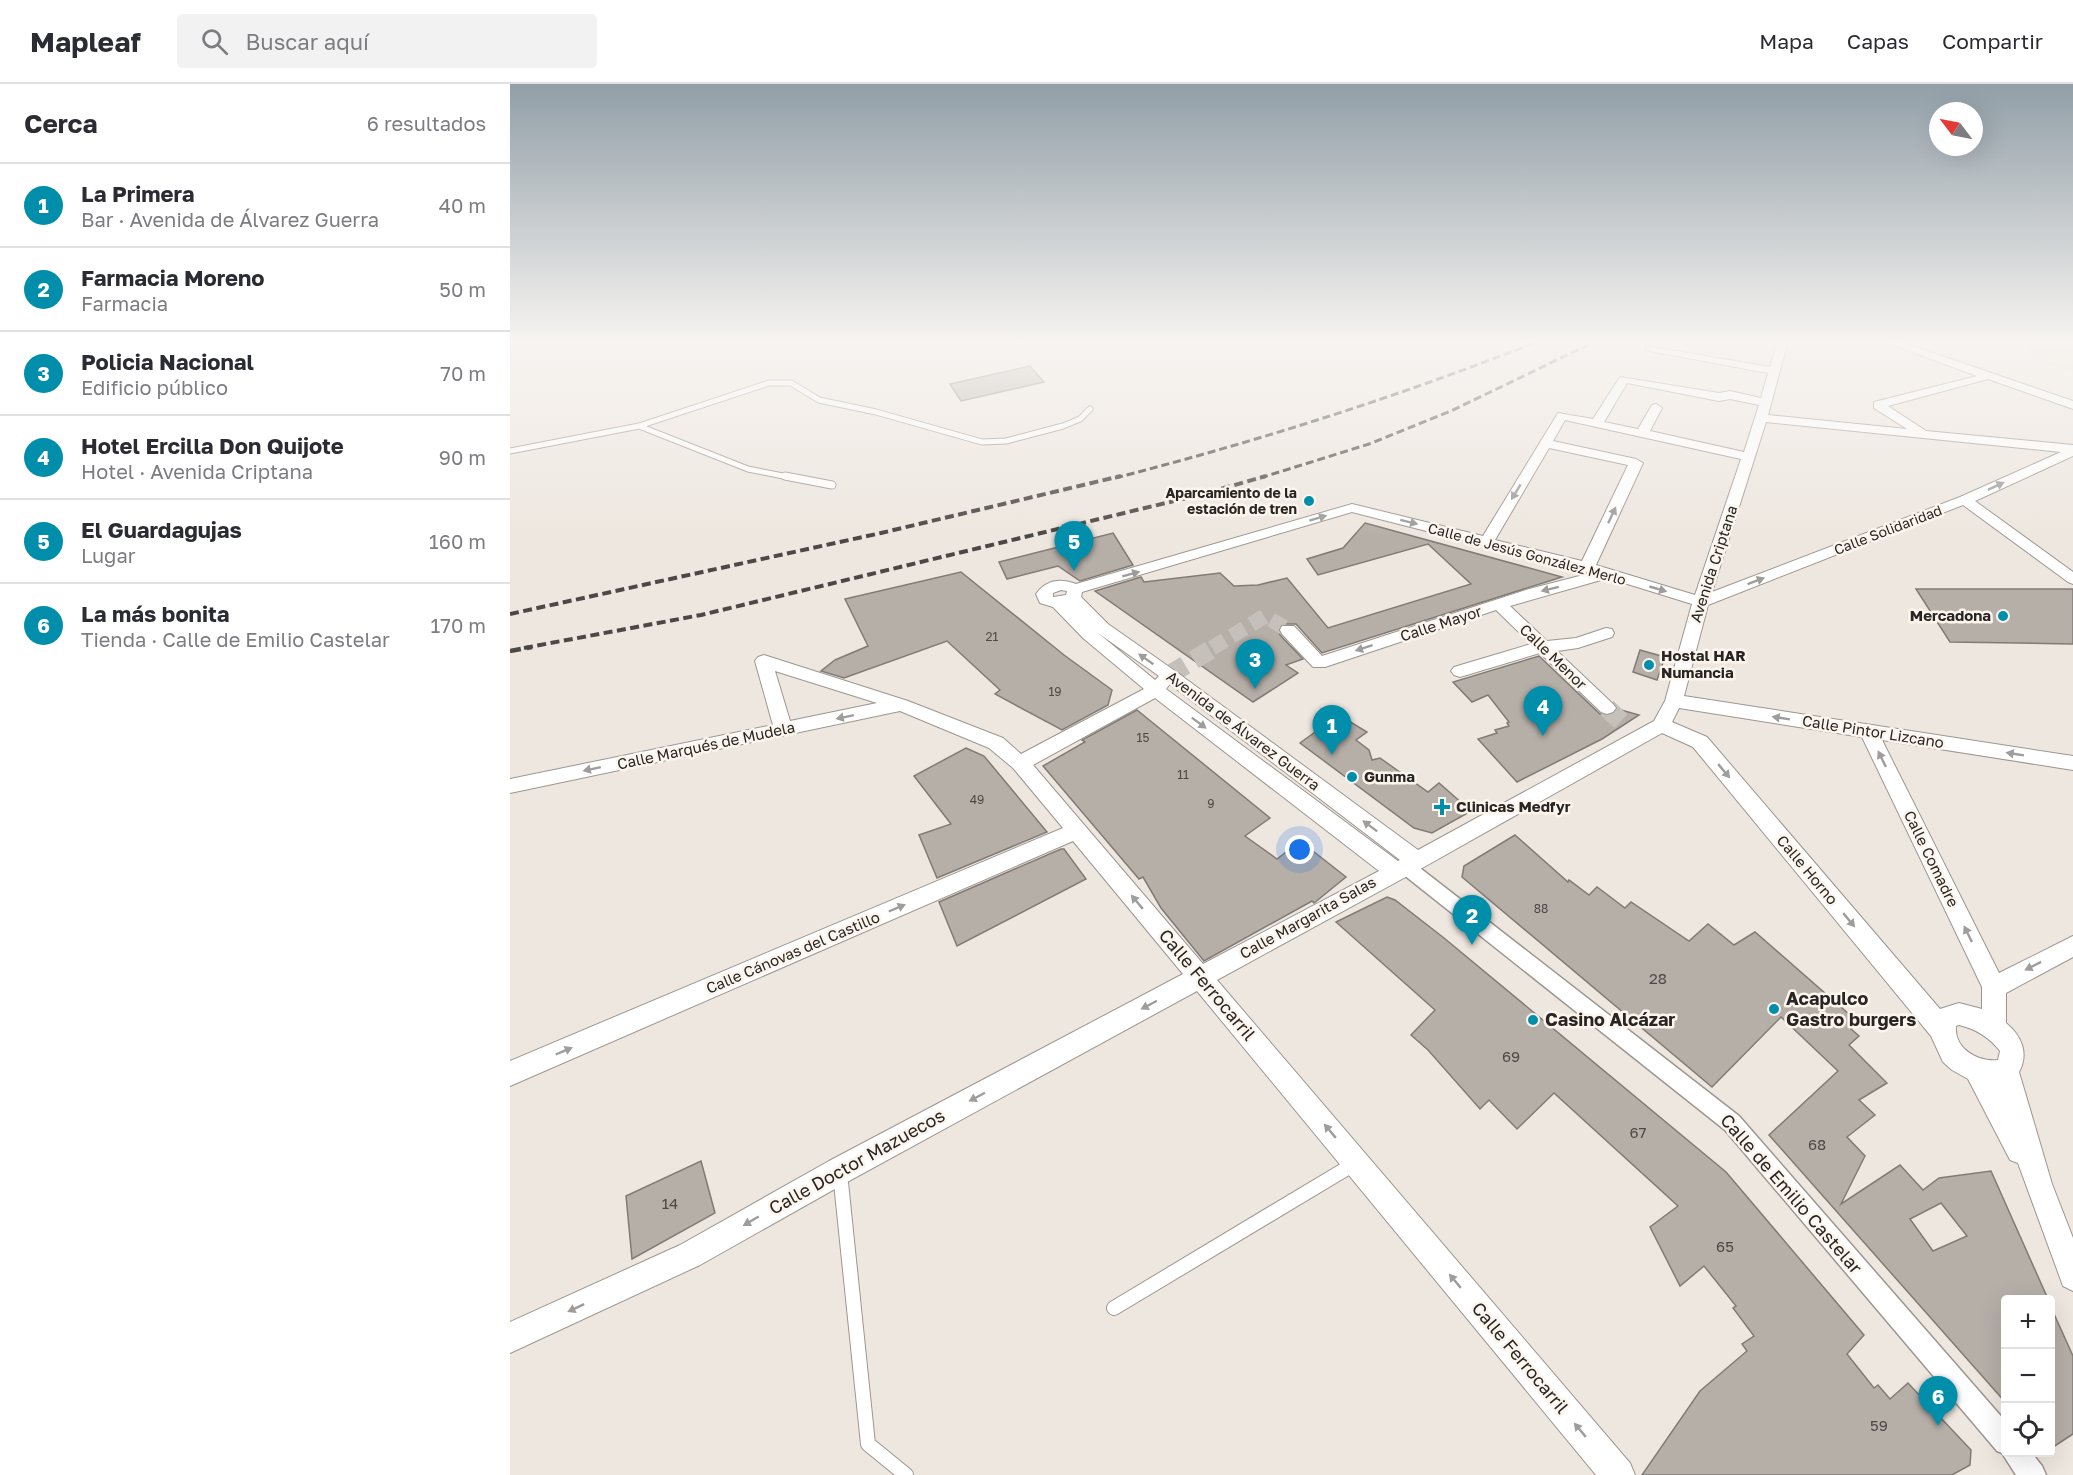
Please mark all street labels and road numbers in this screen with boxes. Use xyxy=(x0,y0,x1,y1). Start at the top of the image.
street label: Calle Solidaridad xyxy=(1831,501,1944,558)
street label: Avenida Criptana xyxy=(1686,503,1740,625)
street label: Calle de Jesús González Merlo xyxy=(1426,519,1628,588)
street label: Calle Mayor xyxy=(1398,601,1484,645)
street label: Calle Menor xyxy=(1516,620,1591,693)
street label: Avenida de Álvarez Guerra xyxy=(1163,667,1324,794)
street label: Calle Pintor Lizcano xyxy=(1801,711,1945,751)
street label: Calle Marqués de Mudela xyxy=(615,717,796,773)
street label: Calle Comadre xyxy=(1901,807,1963,910)
street label: Calle Horno xyxy=(1774,831,1842,908)
street label: Calle Margarita Salas xyxy=(1236,872,1379,962)
street label: Calle Cánovas del Castillo xyxy=(703,907,882,997)
street label: Calle Ferrocarril xyxy=(1155,924,1261,1045)
street label: Calle Doctor Mazuecos xyxy=(765,1104,948,1219)
street label: Calle de Emilio Castelar xyxy=(1716,1109,1867,1278)
street label: Calle Ferrocarril xyxy=(1468,1297,1574,1418)

